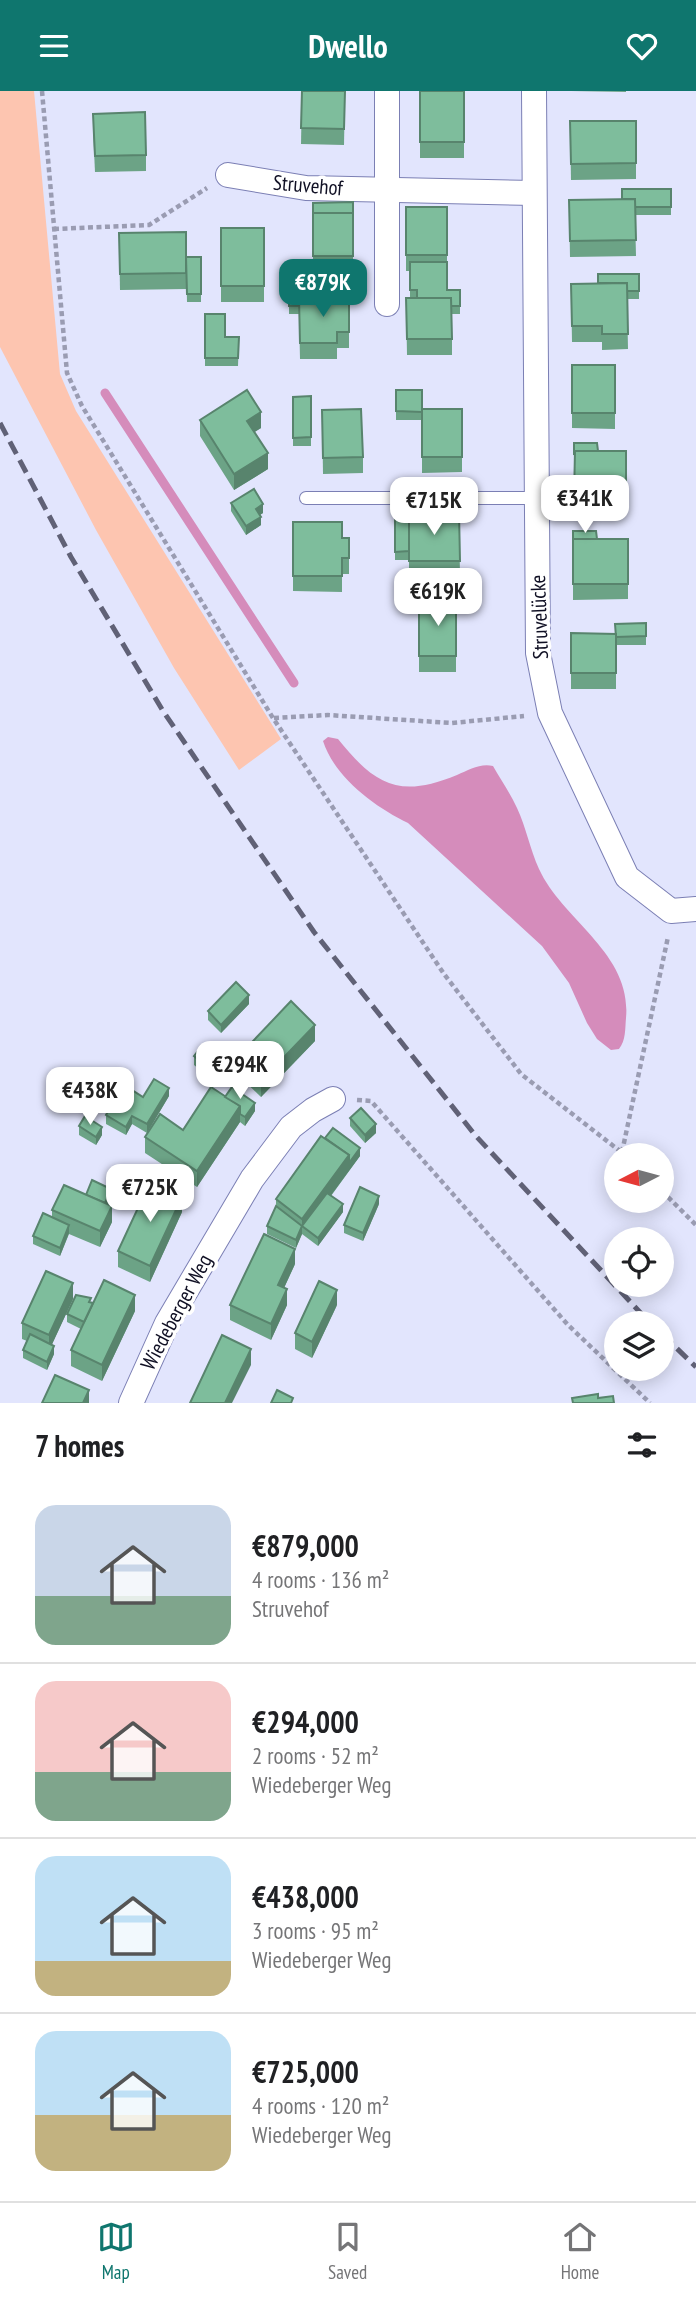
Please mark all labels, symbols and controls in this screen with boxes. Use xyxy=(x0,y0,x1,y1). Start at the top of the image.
text: Dwello xyxy=(308,25,388,67)
icon: menu xyxy=(35,27,73,65)
icon: heart xyxy=(623,27,661,65)
street label: Struvehof xyxy=(272,169,345,202)
pin: €879K xyxy=(274,259,372,319)
text: €879K xyxy=(295,267,351,296)
pin: €341K xyxy=(536,475,634,535)
pin: €715K xyxy=(385,477,483,537)
text: €341K xyxy=(557,483,613,512)
text: €715K xyxy=(406,485,462,514)
pin: €619K xyxy=(389,568,487,628)
street label: Struvelücke xyxy=(524,574,554,660)
text: €619K xyxy=(410,576,466,605)
pin: €294K xyxy=(191,1041,289,1101)
text: €294K xyxy=(212,1049,268,1078)
pin: €438K xyxy=(41,1067,139,1127)
text: €438K xyxy=(62,1075,118,1104)
north arrow xyxy=(604,1143,674,1213)
map controls xyxy=(604,1143,674,1381)
pin: €725K xyxy=(101,1165,199,1224)
text: €725K xyxy=(122,1172,178,1201)
button: locate xyxy=(604,1227,674,1297)
street label: Wiedeberger Weg xyxy=(134,1250,218,1374)
button: layers xyxy=(604,1311,674,1381)
text: 7 homes xyxy=(35,1426,124,1465)
icon: filters xyxy=(623,1426,661,1464)
text: €879,000 xyxy=(252,1526,359,1565)
icon: home xyxy=(91,1533,175,1617)
text: 4 rooms · 136 m² xyxy=(252,1565,389,1594)
text: Struvehof xyxy=(252,1594,329,1623)
text: €294,000 xyxy=(252,1702,359,1741)
icon: home xyxy=(91,1709,175,1793)
text: 2 rooms · 52 m² xyxy=(252,1741,379,1770)
text: Wiedeberger Weg xyxy=(252,1770,391,1799)
text: €438,000 xyxy=(252,1877,359,1916)
icon: home xyxy=(91,1884,175,1968)
text: 3 rooms · 95 m² xyxy=(252,1916,379,1945)
text: Wiedeberger Weg xyxy=(252,1945,391,1974)
text: €725,000 xyxy=(252,2052,359,2091)
icon: home xyxy=(91,2059,175,2143)
text: 4 rooms · 120 m² xyxy=(252,2091,389,2120)
text: Wiedeberger Weg xyxy=(252,2120,391,2149)
tab: Map xyxy=(97,2218,135,2284)
tab: Saved xyxy=(328,2218,367,2284)
tab: Home xyxy=(561,2218,599,2284)

